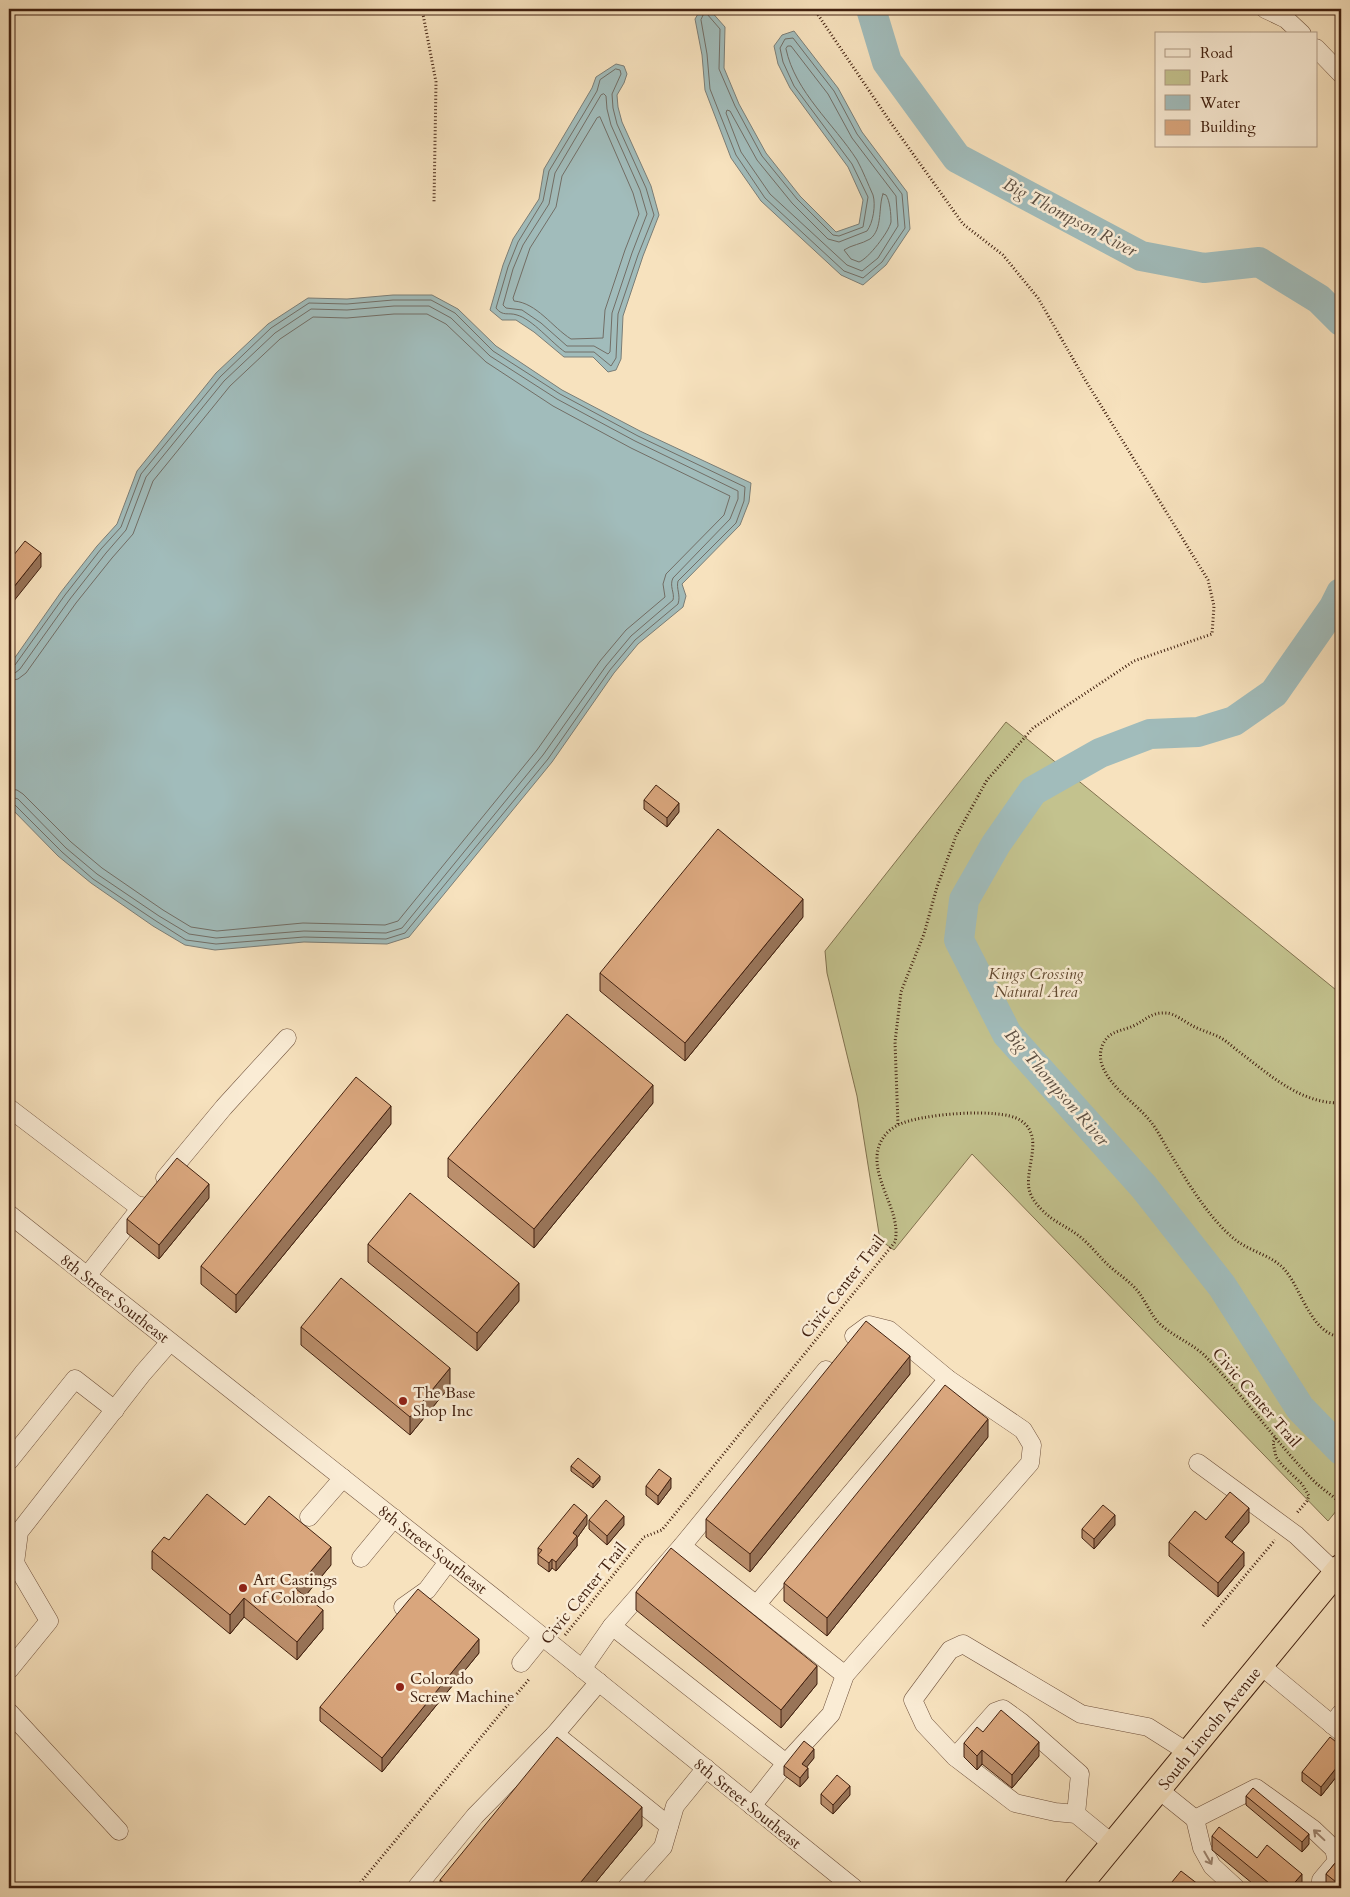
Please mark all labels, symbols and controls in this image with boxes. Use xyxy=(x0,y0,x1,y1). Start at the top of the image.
legend xyxy=(1155,32,1318,148)
text: Road xyxy=(1200,43,1233,63)
text: Park xyxy=(1200,67,1229,87)
text: Water xyxy=(1199,93,1241,113)
text: Building xyxy=(1200,117,1256,137)
water label: Big Thompson River xyxy=(998,172,1142,264)
park label: Kings Crossing Natural Area xyxy=(988,963,1085,1003)
water label: Big Thompson River xyxy=(999,1023,1115,1152)
street label: Civic Center Trail xyxy=(796,1231,890,1343)
street label: 8th Street Southeast xyxy=(55,1249,174,1348)
street label: Civic Center Trail xyxy=(1207,1343,1306,1452)
place label: The Base Shop Inc xyxy=(413,1382,475,1422)
marker: The Base Shop Inc xyxy=(397,1395,409,1407)
street label: 8th Street Southeast xyxy=(373,1500,492,1599)
street label: Civic Center Trail xyxy=(536,1538,632,1649)
place label: Art Castings of Colorado xyxy=(253,1569,337,1609)
marker: Art Castings of Colorado xyxy=(237,1582,249,1594)
street label: South Lincoln Avenue xyxy=(1153,1663,1266,1795)
place label: Colorado Screw Machine xyxy=(410,1668,514,1708)
marker: Colorado Screw Machine xyxy=(394,1681,406,1693)
street label: 8th Street Southeast xyxy=(689,1753,806,1854)
one-way arrow xyxy=(1312,1829,1325,1841)
one-way arrow xyxy=(1203,1851,1213,1865)

